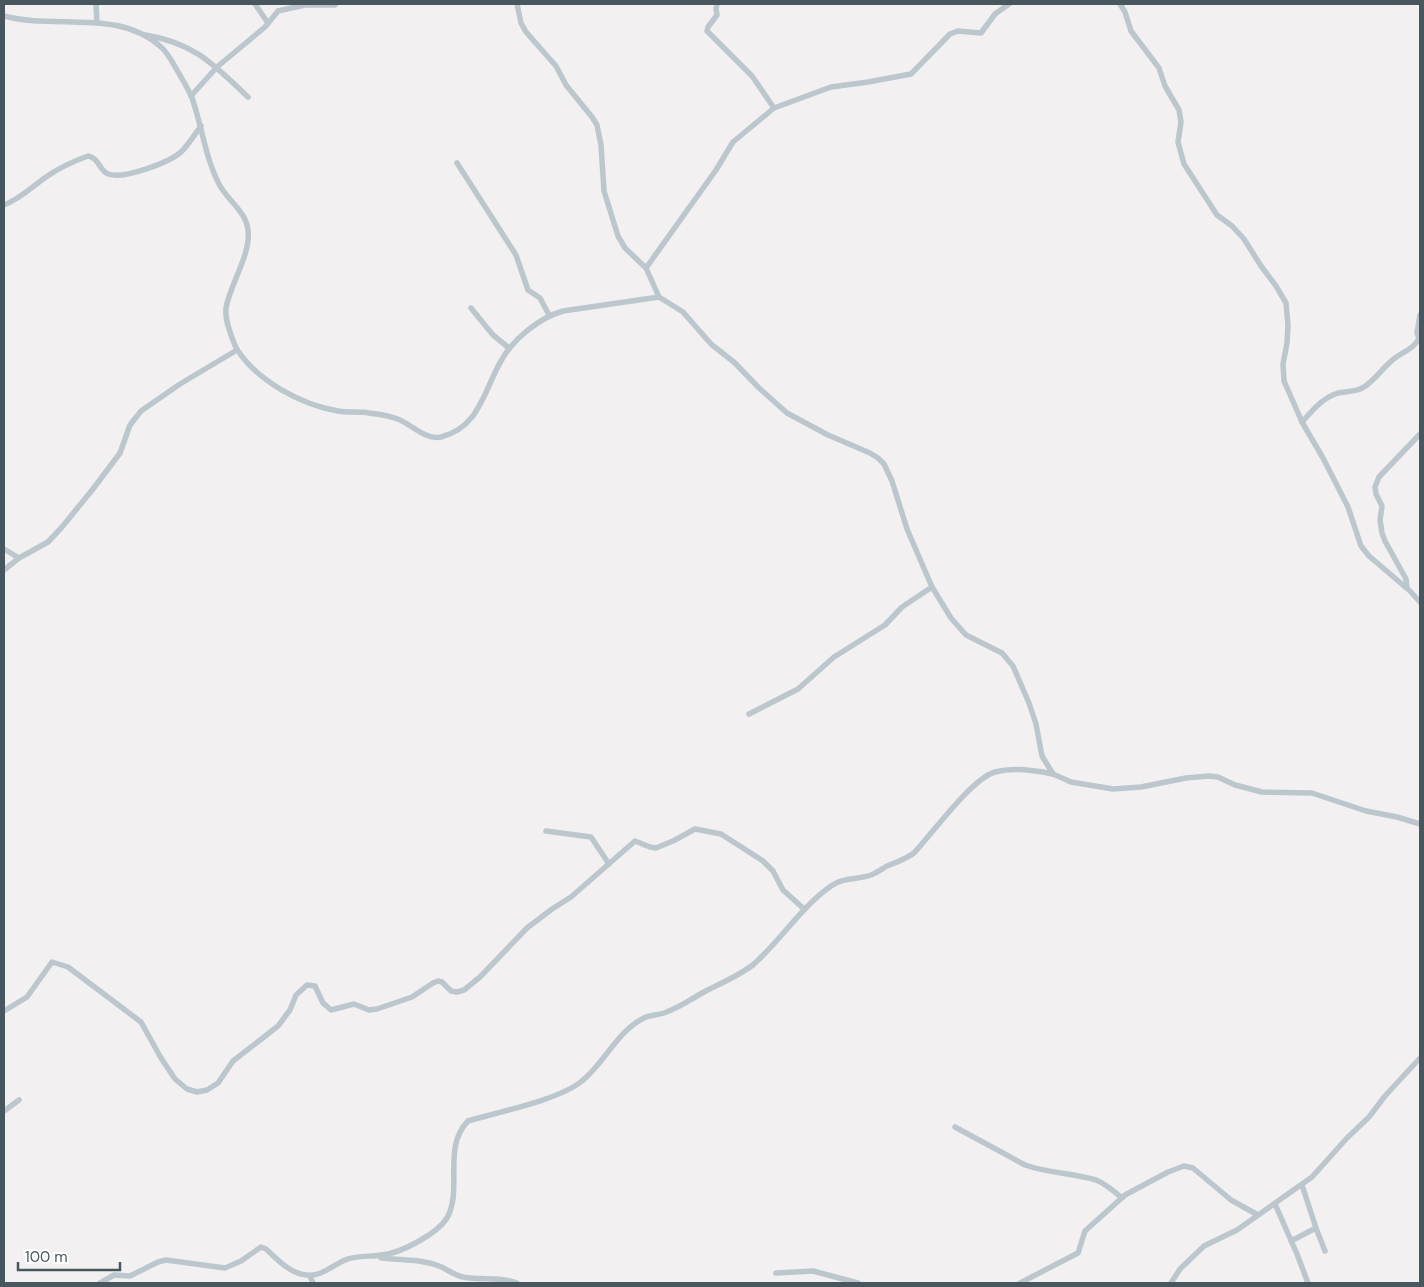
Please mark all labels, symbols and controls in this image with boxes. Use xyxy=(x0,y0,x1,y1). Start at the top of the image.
scale bar xyxy=(18,1240,120,1272)
text: 100 m xyxy=(25,1247,68,1267)

